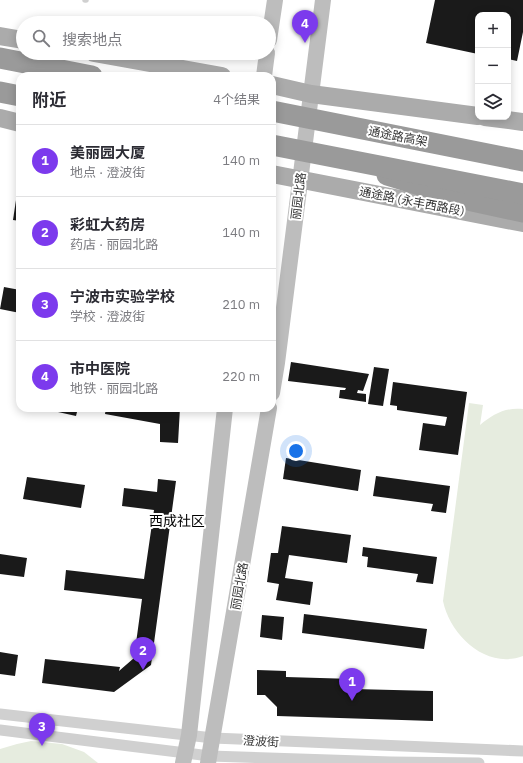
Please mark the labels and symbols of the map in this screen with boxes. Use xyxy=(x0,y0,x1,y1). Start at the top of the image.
pin: 4 xyxy=(292,10,318,43)
street label: 通途路高架 xyxy=(367,123,429,149)
street label: 丽园北路 xyxy=(288,171,308,221)
street label: 通途路 (永丰西路段) xyxy=(358,183,466,219)
your location xyxy=(286,441,306,461)
district label: 西成社区 xyxy=(149,512,205,530)
street label: 丽园北路 xyxy=(227,561,251,611)
pin: 2 xyxy=(130,637,156,670)
pin: 1 xyxy=(339,668,365,701)
pin: 3 xyxy=(29,713,55,746)
street label: 澄波街 xyxy=(243,733,279,749)

